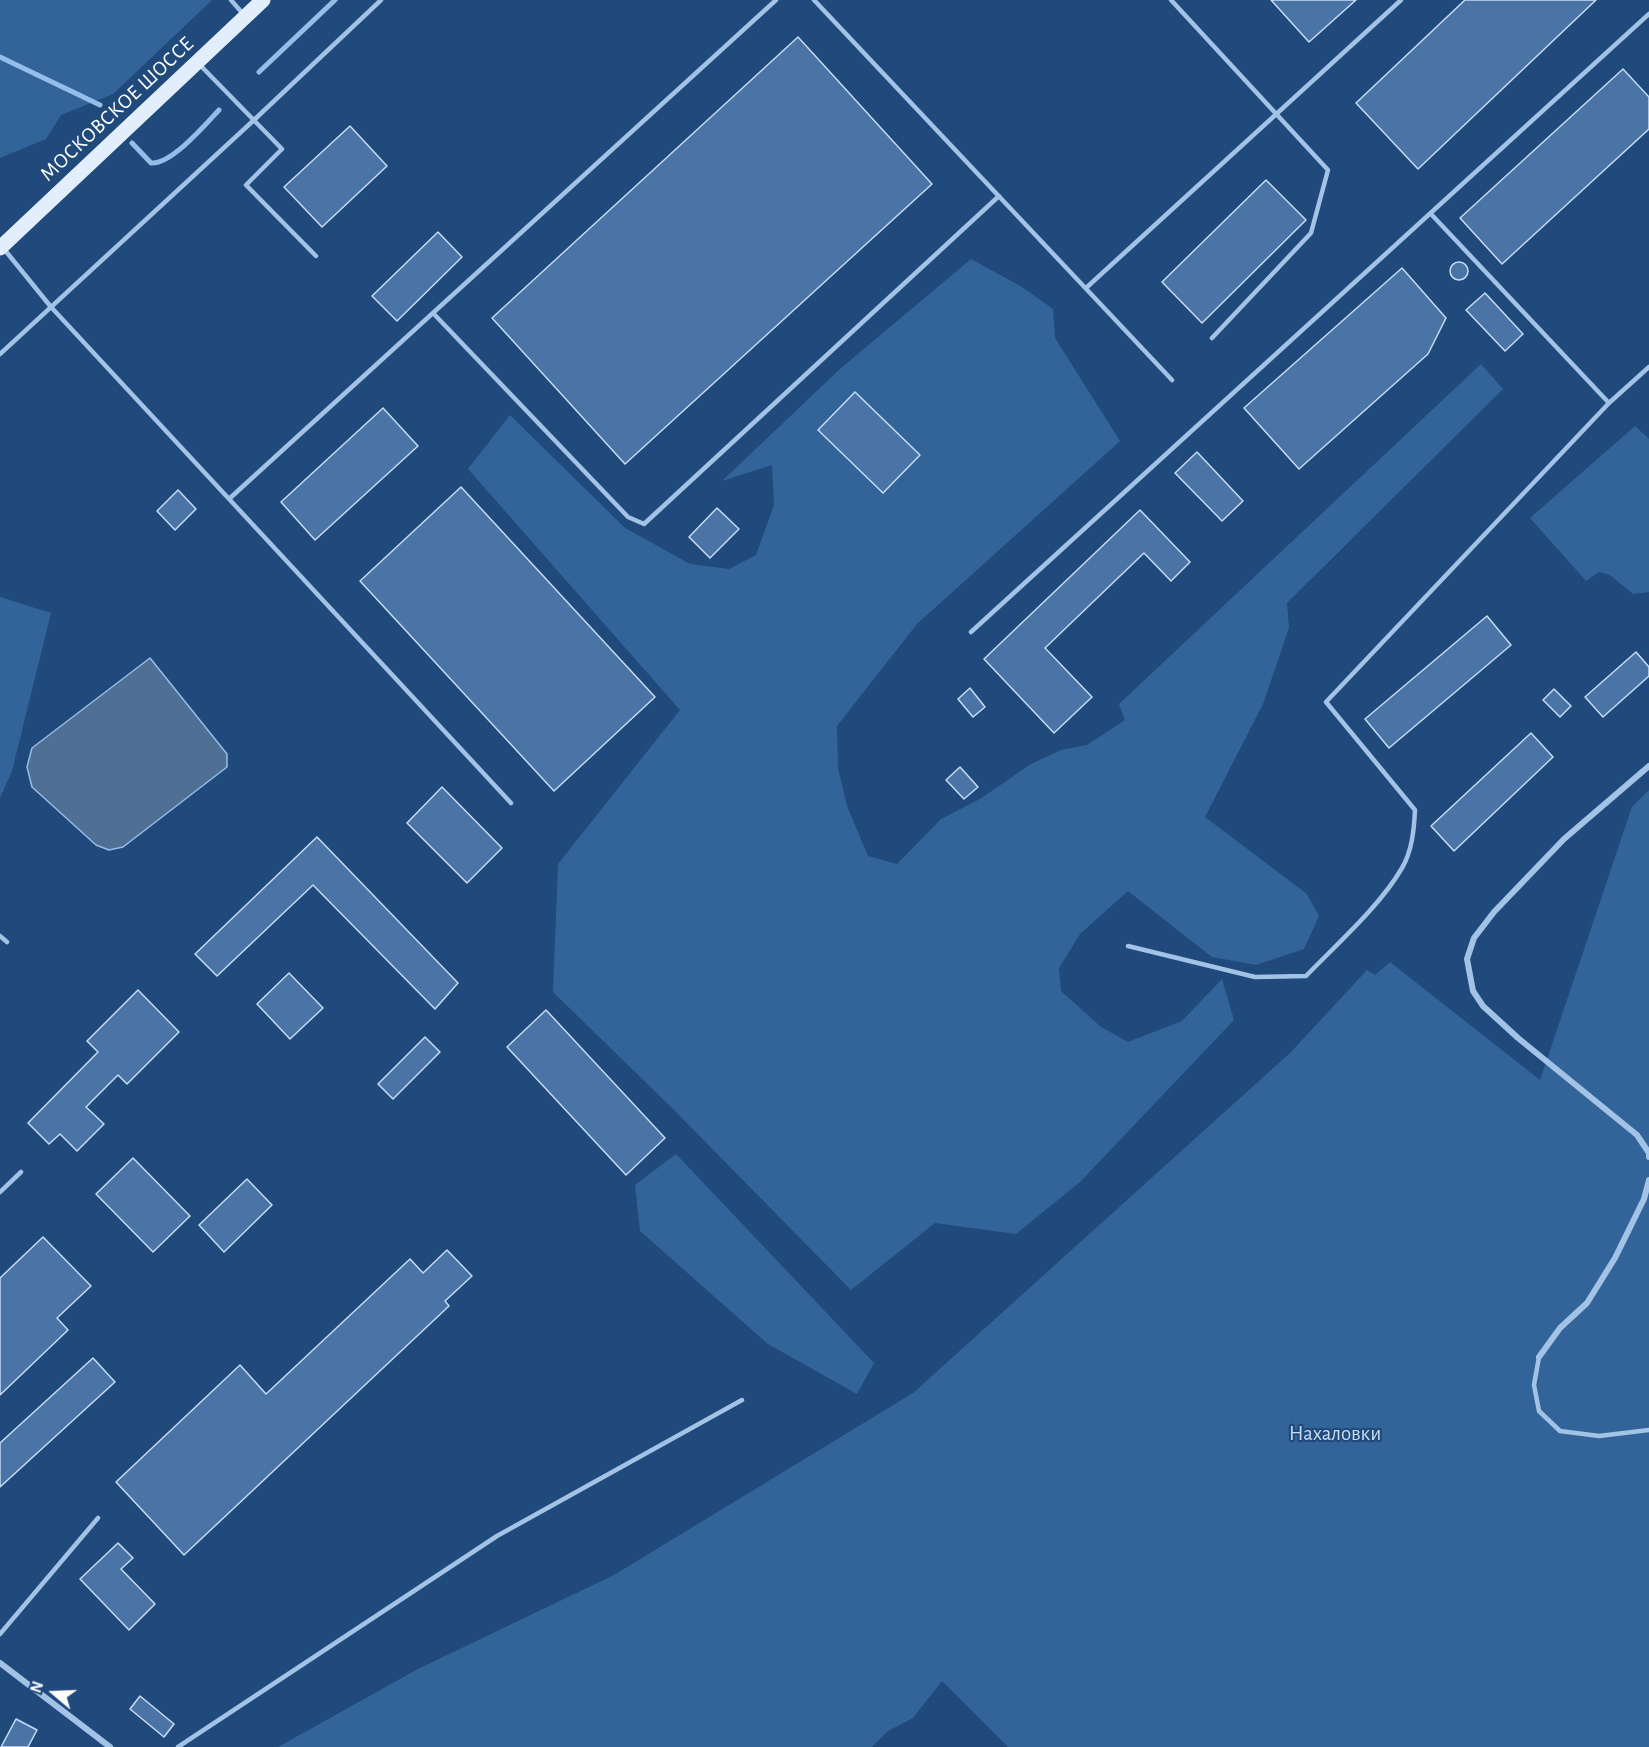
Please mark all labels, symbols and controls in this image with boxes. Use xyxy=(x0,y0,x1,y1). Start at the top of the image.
street label: МОСКОВСКОЕ ШОССЕ xyxy=(35,31,199,187)
park label: Нахаловки xyxy=(1289,1421,1381,1447)
north arrow xyxy=(24,1663,84,1723)
text: N xyxy=(28,1679,46,1695)

